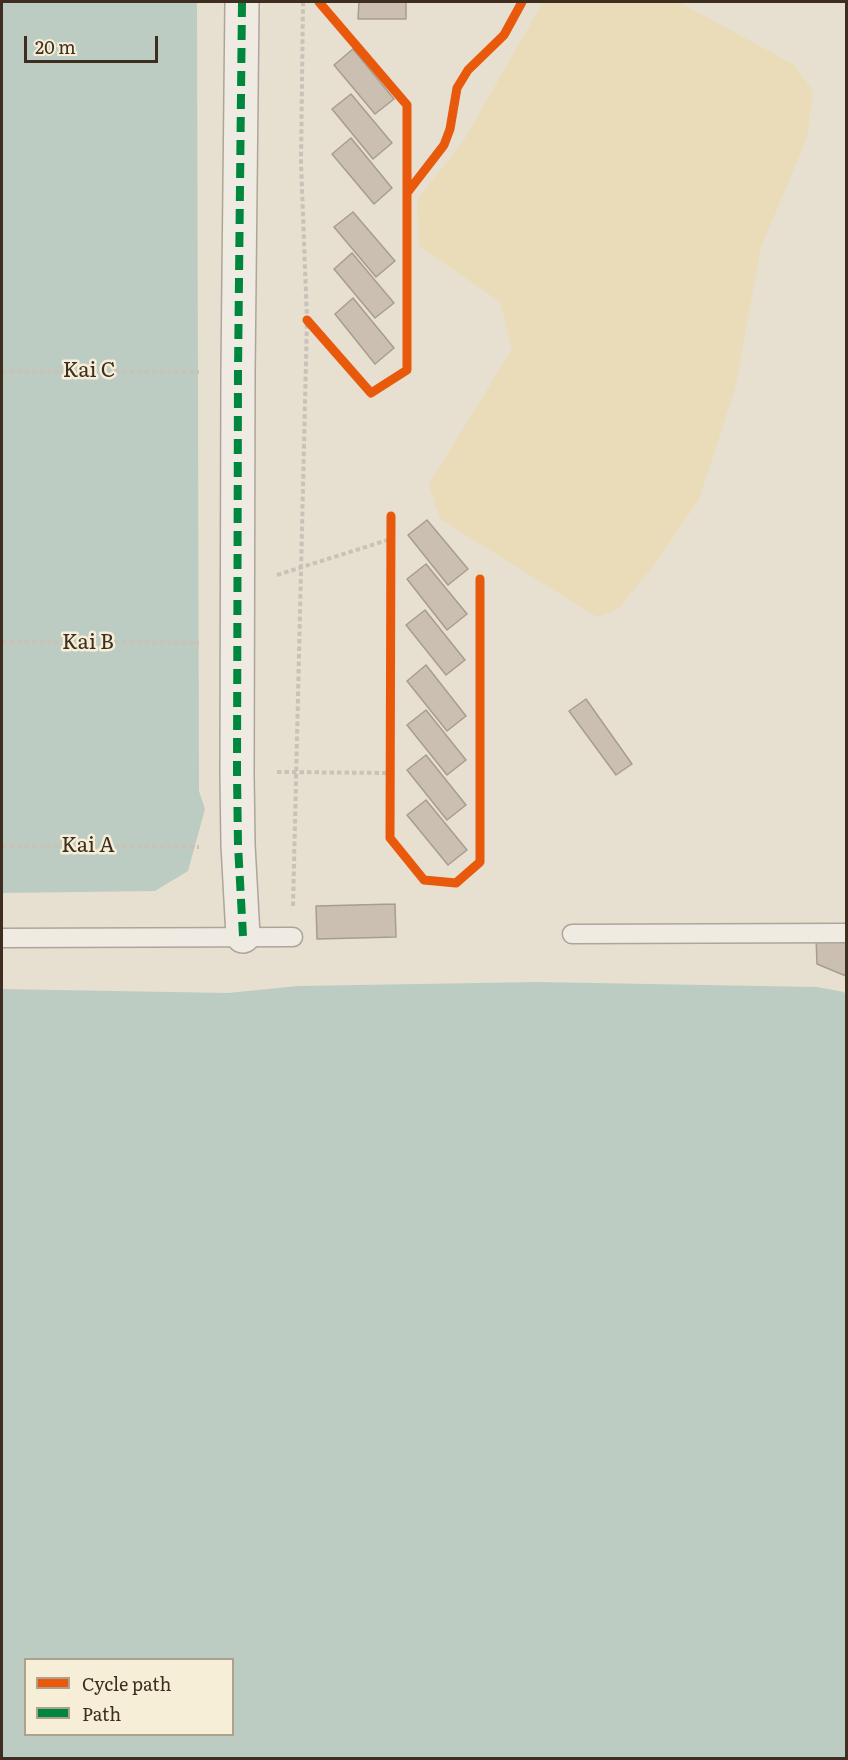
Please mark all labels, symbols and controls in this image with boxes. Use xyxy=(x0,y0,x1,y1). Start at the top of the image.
scale bar xyxy=(27,24,160,62)
text: 20 m xyxy=(35,33,76,60)
street label: Kai C xyxy=(63,358,115,384)
street label: Kai B xyxy=(62,630,114,656)
street label: Kai A xyxy=(61,833,115,859)
legend xyxy=(24,1658,234,1736)
text: Cycle path xyxy=(82,1670,171,1697)
text: Path xyxy=(82,1700,121,1727)

